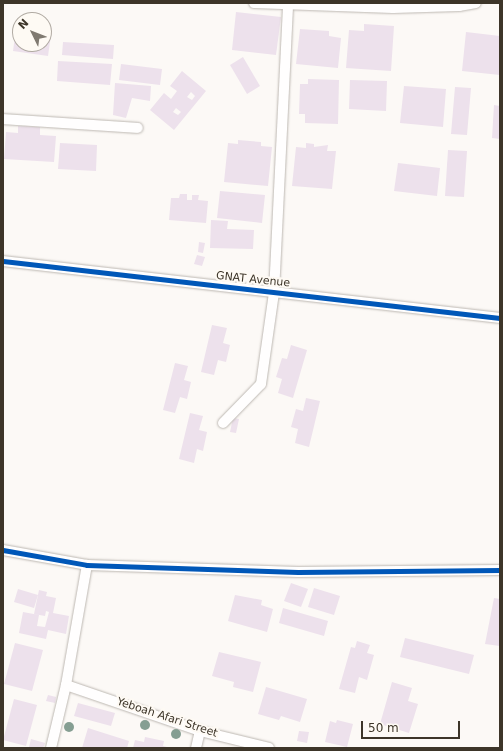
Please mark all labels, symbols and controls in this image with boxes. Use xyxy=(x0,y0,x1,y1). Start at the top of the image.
north arrow xyxy=(12,12,52,52)
text: N xyxy=(16,16,31,32)
street label: GNAT Avenue xyxy=(215,270,291,290)
street label: Yeboah Afari Street xyxy=(115,695,219,741)
scale bar xyxy=(363,713,462,739)
text: 50 m xyxy=(368,721,399,735)

